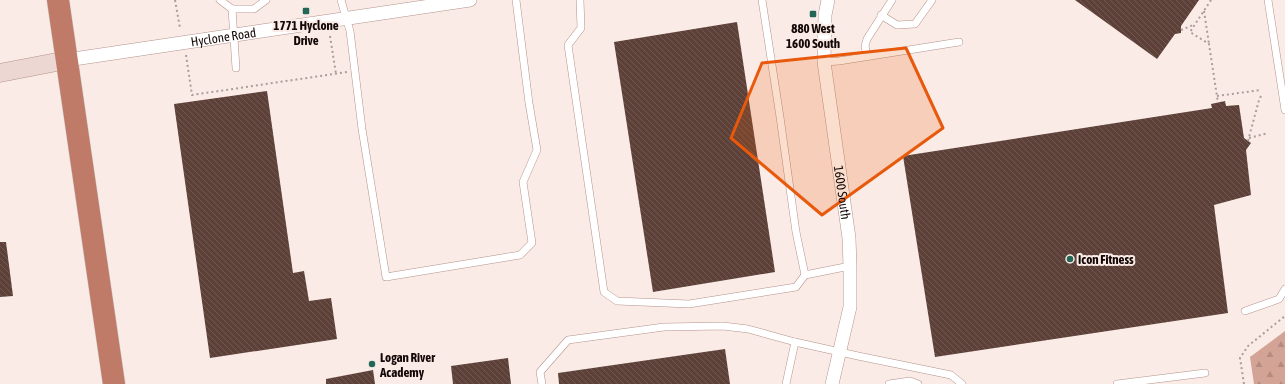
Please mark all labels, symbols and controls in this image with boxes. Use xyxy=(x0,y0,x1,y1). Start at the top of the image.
marker: 1771 Hyclone Drive xyxy=(301,6,311,16)
marker: 880 West 1600 South xyxy=(808,9,818,19)
place label: 1771 Hyclone Drive xyxy=(273,18,339,48)
place label: 880 West 1600 South xyxy=(786,21,840,51)
street label: Hyclone Road xyxy=(190,25,257,49)
street label: 1600 South xyxy=(831,165,853,220)
place label: Icon Fitness xyxy=(1078,252,1134,267)
marker: Icon Fitness xyxy=(1065,254,1075,264)
place label: Logan River Academy xyxy=(379,350,436,380)
marker: Logan River Academy xyxy=(367,359,377,369)

